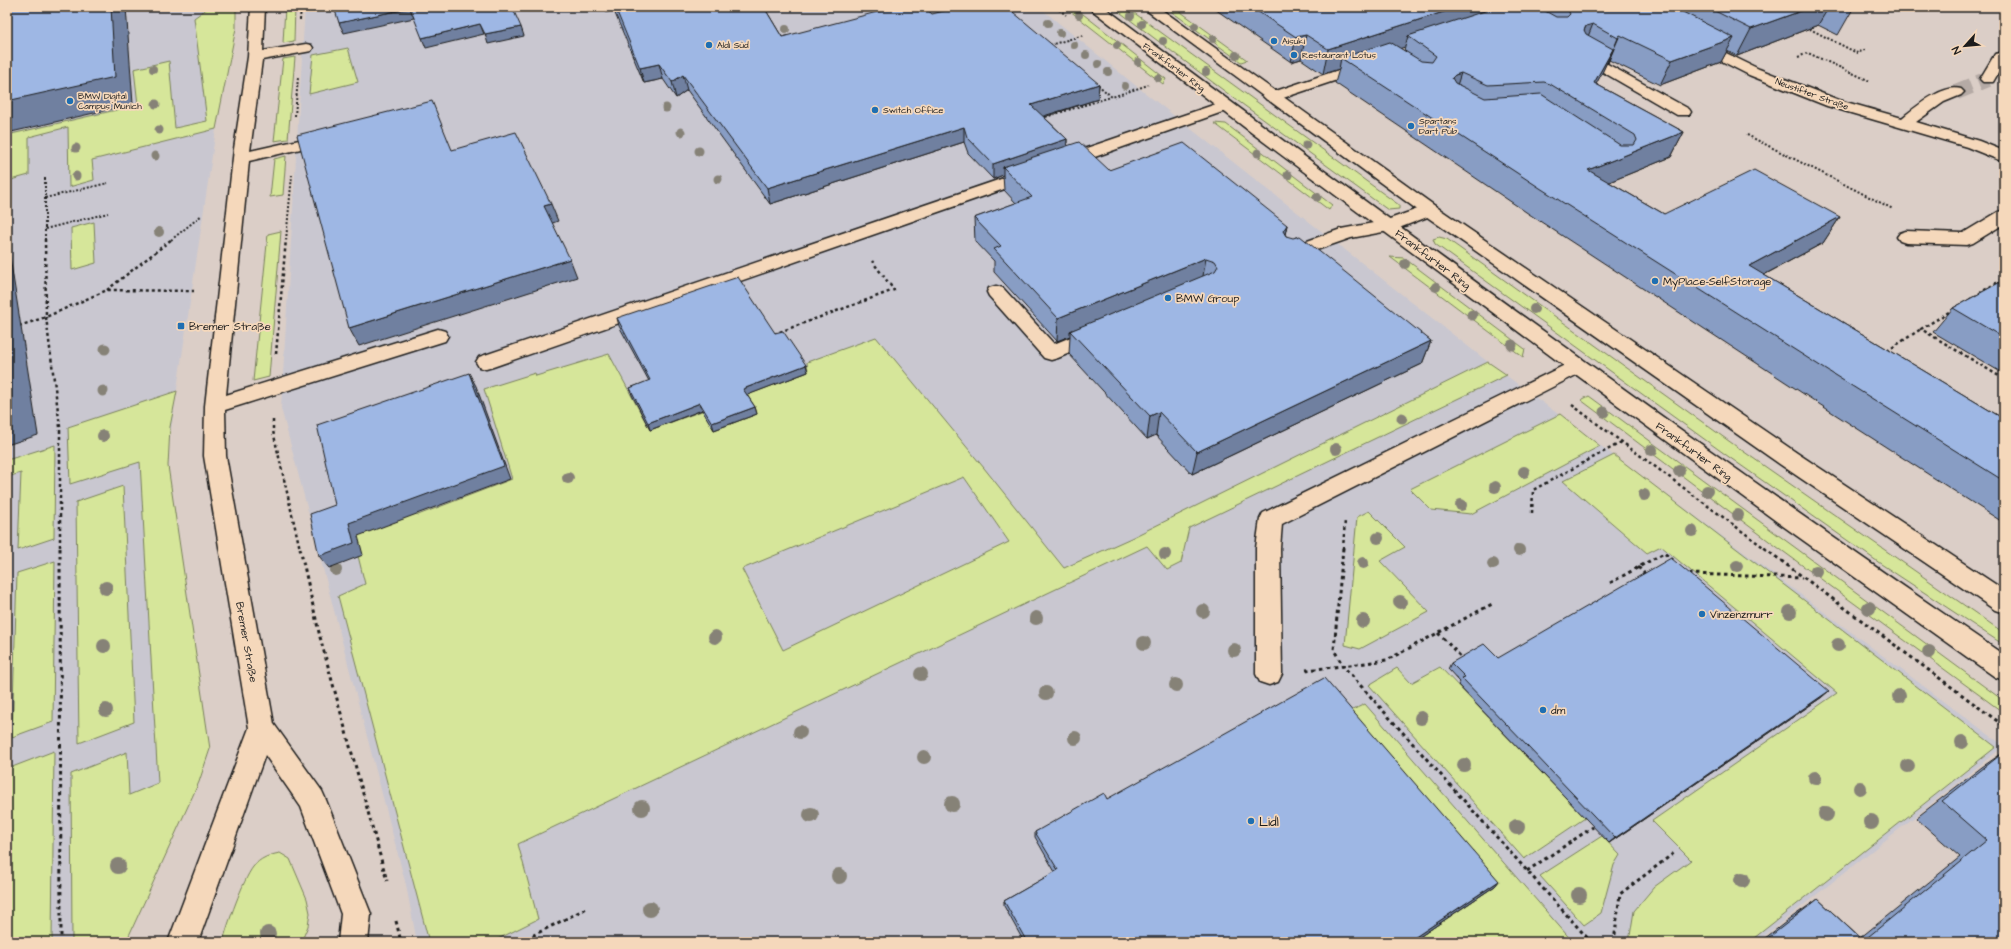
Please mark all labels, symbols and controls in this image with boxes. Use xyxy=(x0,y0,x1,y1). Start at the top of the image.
north arrow xyxy=(1945,26,1985,66)
place label: Aisuki xyxy=(1282,35,1306,48)
marker: Aisuki xyxy=(1269,36,1279,46)
place label: Aldi Süd xyxy=(717,39,749,52)
marker: Aldi Süd xyxy=(704,40,714,50)
street label: Frankfurter Ring xyxy=(1140,40,1208,95)
text: N xyxy=(1948,44,1965,57)
place label: Restaurant Lotus xyxy=(1302,49,1376,62)
marker: Restaurant Lotus xyxy=(1289,50,1299,60)
street label: Neustifter Straße xyxy=(1773,75,1850,114)
place label: BMW Digital Campus Munich xyxy=(78,90,142,113)
marker: BMW Digital Campus Munich xyxy=(65,96,75,106)
place label: Switch Office xyxy=(883,104,944,117)
marker: Switch Office xyxy=(870,105,880,115)
place label: Spartans Dart Pub xyxy=(1419,115,1457,138)
marker: Spartans Dart Pub xyxy=(1406,121,1416,131)
street label: Frankfurter Ring xyxy=(1391,226,1474,294)
place label: MyPlace-SelfStorage xyxy=(1663,274,1771,290)
marker: MyPlace-SelfStorage xyxy=(1650,276,1660,286)
place label: BMW Group xyxy=(1176,291,1239,306)
marker: BMW Group xyxy=(1163,293,1173,303)
place label: Bremer Straße xyxy=(189,319,271,334)
marker: Bremer Straße xyxy=(176,321,186,331)
street label: Frankfurter Ring xyxy=(1652,419,1735,485)
street label: Bremer Straße xyxy=(232,601,261,684)
place label: Vinzenzmurr xyxy=(1710,607,1773,622)
marker: Vinzenzmurr xyxy=(1697,609,1707,619)
place label: dm xyxy=(1551,703,1566,718)
marker: dm xyxy=(1538,705,1548,715)
place label: Lidl xyxy=(1259,813,1279,831)
marker: Lidl xyxy=(1246,816,1256,826)

